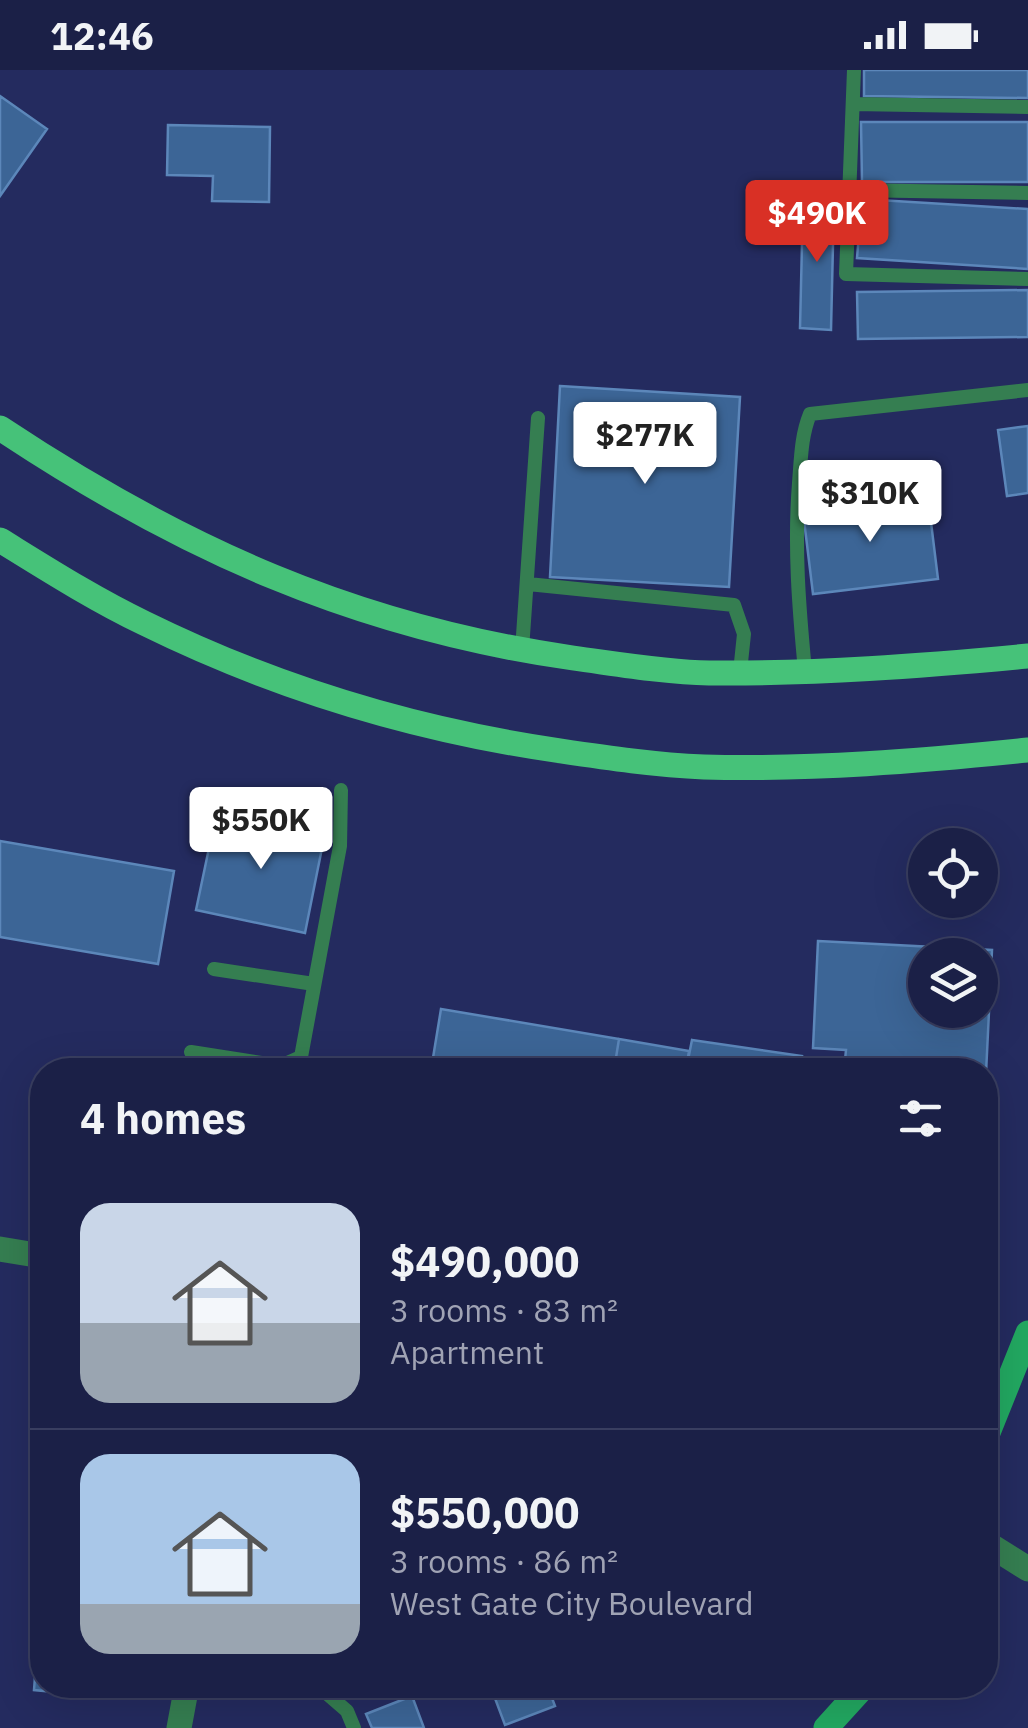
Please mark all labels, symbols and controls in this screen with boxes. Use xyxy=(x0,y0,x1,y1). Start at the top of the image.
text: 12:46 xyxy=(50,11,154,60)
pin: $490K xyxy=(747,180,887,265)
text: $490K xyxy=(767,191,867,233)
pin: $277K xyxy=(575,402,715,487)
text: $277K xyxy=(595,413,695,455)
pin: $310K xyxy=(800,460,940,545)
text: $310K xyxy=(820,471,920,513)
pin: $550K xyxy=(191,787,331,872)
text: $550K xyxy=(211,798,311,840)
map controls xyxy=(908,828,998,1028)
button: locate xyxy=(908,828,998,918)
button: layers xyxy=(908,938,998,1028)
text: 4 homes xyxy=(80,1091,246,1146)
icon: filters xyxy=(893,1091,948,1146)
text: $490,000 xyxy=(390,1234,579,1289)
icon: home xyxy=(160,1243,280,1363)
text: 3 rooms · 83 m² xyxy=(390,1289,618,1331)
text: Apartment xyxy=(390,1331,544,1373)
text: $550,000 xyxy=(390,1485,579,1540)
icon: home xyxy=(160,1494,280,1614)
text: 3 rooms · 86 m² xyxy=(390,1540,618,1582)
text: West Gate City Boulevard xyxy=(390,1582,754,1624)

